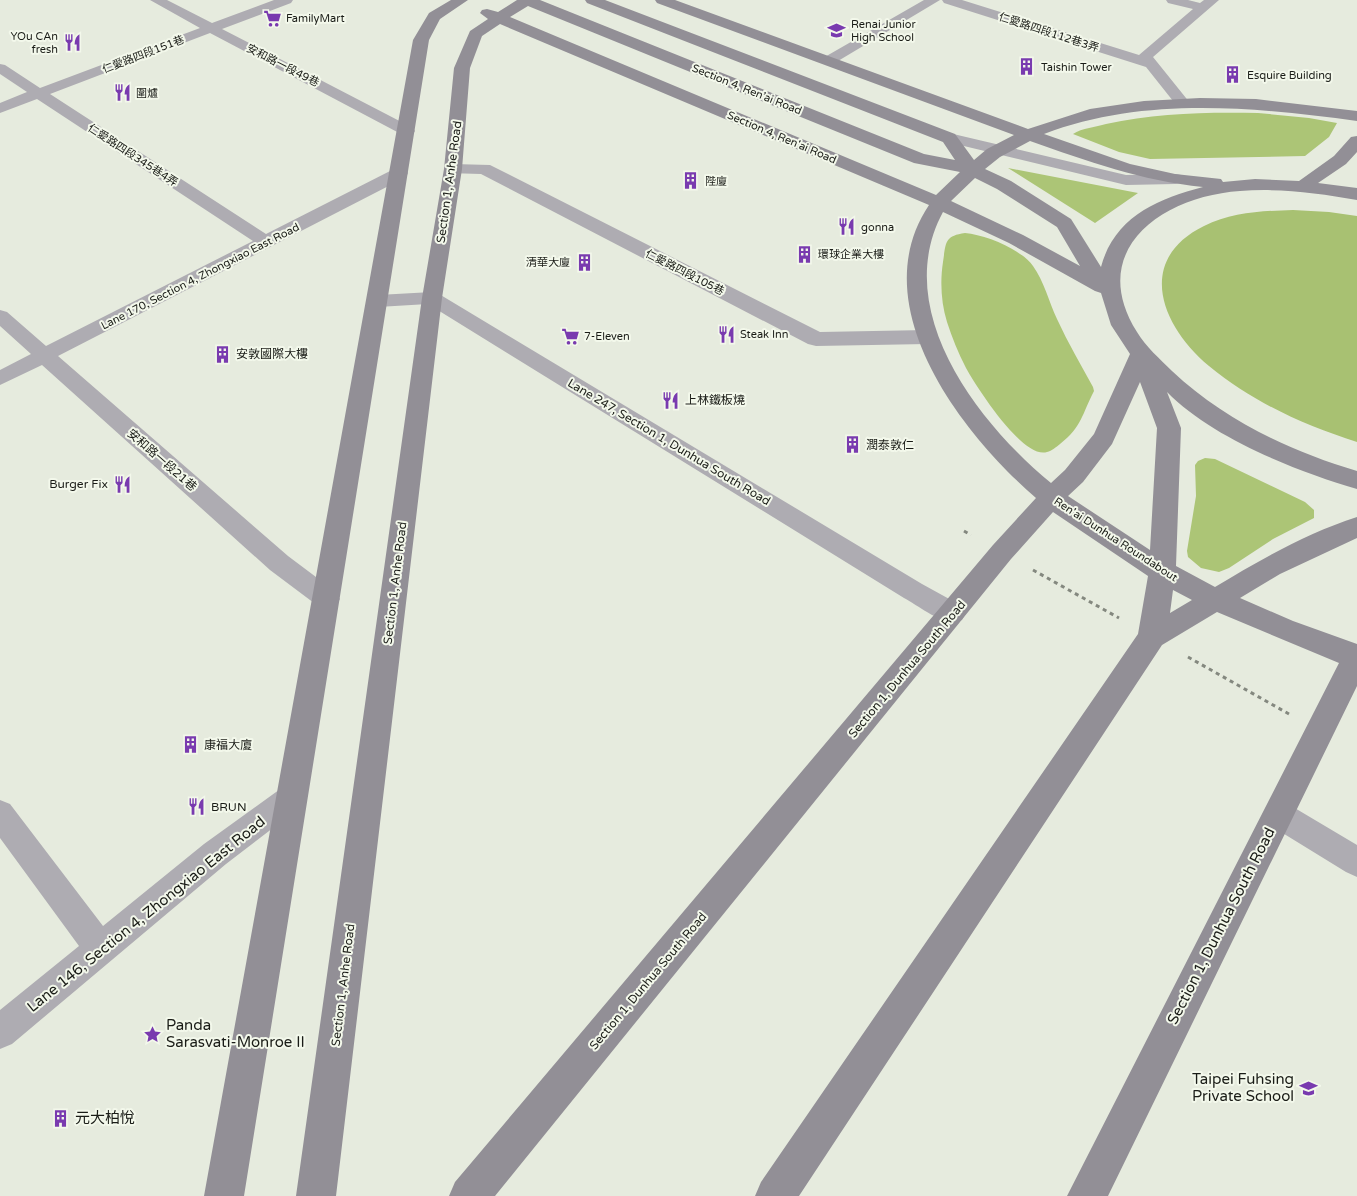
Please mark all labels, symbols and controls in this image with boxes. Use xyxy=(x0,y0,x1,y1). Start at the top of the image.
supermarket icon: FamilyMart xyxy=(262,8,282,28)
street label: 仁愛路四段112巷3弄 xyxy=(997,10,1101,55)
place label: FamilyMart xyxy=(286,12,345,25)
place label: Renai Junior High School xyxy=(851,18,916,44)
school or university icon: Renai Junior High School xyxy=(827,20,847,40)
place label: YOu CAn fresh xyxy=(10,30,58,56)
restaurant icon: YOu CAn fresh xyxy=(62,32,82,52)
street label: 仁愛路四段151巷 xyxy=(100,33,186,76)
street label: 安和路一段49巷 xyxy=(244,42,321,89)
building icon: Taishin Tower xyxy=(1017,57,1037,77)
street label: Section 4, Ren’ai Road xyxy=(690,61,804,117)
place label: Taishin Tower xyxy=(1041,61,1112,74)
building icon: Esquire Building xyxy=(1223,65,1243,85)
place label: Esquire Building xyxy=(1247,69,1332,82)
restaurant icon: 圍爐 xyxy=(112,83,132,103)
place label: 圍爐 xyxy=(136,87,158,100)
street label: Section 4, Ren'ai Road xyxy=(725,109,838,166)
street label: Section 1, Anhe Road xyxy=(433,120,465,244)
street label: 仁愛路四段345巷4弄 xyxy=(85,121,180,189)
building icon: 陛廈 xyxy=(681,171,701,191)
place label: 陛廈 xyxy=(705,175,727,188)
restaurant icon: gonna xyxy=(837,217,857,237)
street label: Lane 170, Section 4, Zhongxiao East Road xyxy=(99,221,302,332)
place label: gonna xyxy=(861,221,894,234)
building icon: 環球企業大樓 xyxy=(794,244,814,264)
street label: 仁愛路四段105巷 xyxy=(643,247,726,298)
place label: 環球企業大樓 xyxy=(818,248,884,261)
building icon: 清華大廈 xyxy=(574,252,594,272)
place label: 清華大廈 xyxy=(526,256,570,269)
restaurant icon: Steak Inn xyxy=(716,324,736,344)
supermarket icon: 7-Eleven xyxy=(560,326,580,346)
place label: Steak Inn xyxy=(740,328,788,341)
place label: 7-Eleven xyxy=(584,330,630,343)
building icon: 安敦國際大樓 xyxy=(212,344,232,364)
place label: 安敦國際大樓 xyxy=(236,347,308,361)
street label: Lane 247, Section 1, Dunhua South Road xyxy=(565,376,773,508)
restaurant icon: 上林鐵板燒 xyxy=(661,390,681,410)
place label: 上林鐵板燒 xyxy=(685,393,745,407)
street label: 安和路一段21巷 xyxy=(125,426,199,494)
building icon: 潤泰敦仁 xyxy=(842,435,862,455)
place label: 潤泰敦仁 xyxy=(866,438,914,452)
restaurant icon: Burger Fix xyxy=(112,474,132,494)
place label: Burger Fix xyxy=(49,477,108,491)
street label: Ren'ai Dunhua Roundabout xyxy=(1052,495,1180,584)
street label: Section 1, Anhe Road xyxy=(381,521,409,645)
street label: Section 1, Dunhua South Road xyxy=(845,598,969,740)
building icon: 康福大廈 xyxy=(180,735,200,755)
place label: 康福大廈 xyxy=(204,738,252,752)
restaurant icon: BRUN xyxy=(187,797,207,817)
place label: BRUN xyxy=(211,800,247,814)
street label: Lane 146, Section 4, Zhongxiao East Road xyxy=(23,812,269,1016)
street label: Section 1, Dunhua South Road xyxy=(1163,825,1279,1027)
street label: Section 1, Dunhua South Road xyxy=(586,910,710,1052)
street label: Section 1, Anhe Road xyxy=(329,923,357,1047)
place label: Panda Sarasvati-Monroe II xyxy=(166,1016,305,1051)
place icon: Panda Sarasvati-Monroe II xyxy=(142,1024,162,1044)
place label: Taipei Fuhsing Private School xyxy=(1192,1070,1294,1105)
school or university icon: Taipei Fuhsing Private School xyxy=(1298,1078,1318,1098)
building icon: 元大柏悅 xyxy=(51,1108,71,1128)
place label: 元大柏悅 xyxy=(75,1109,135,1127)

